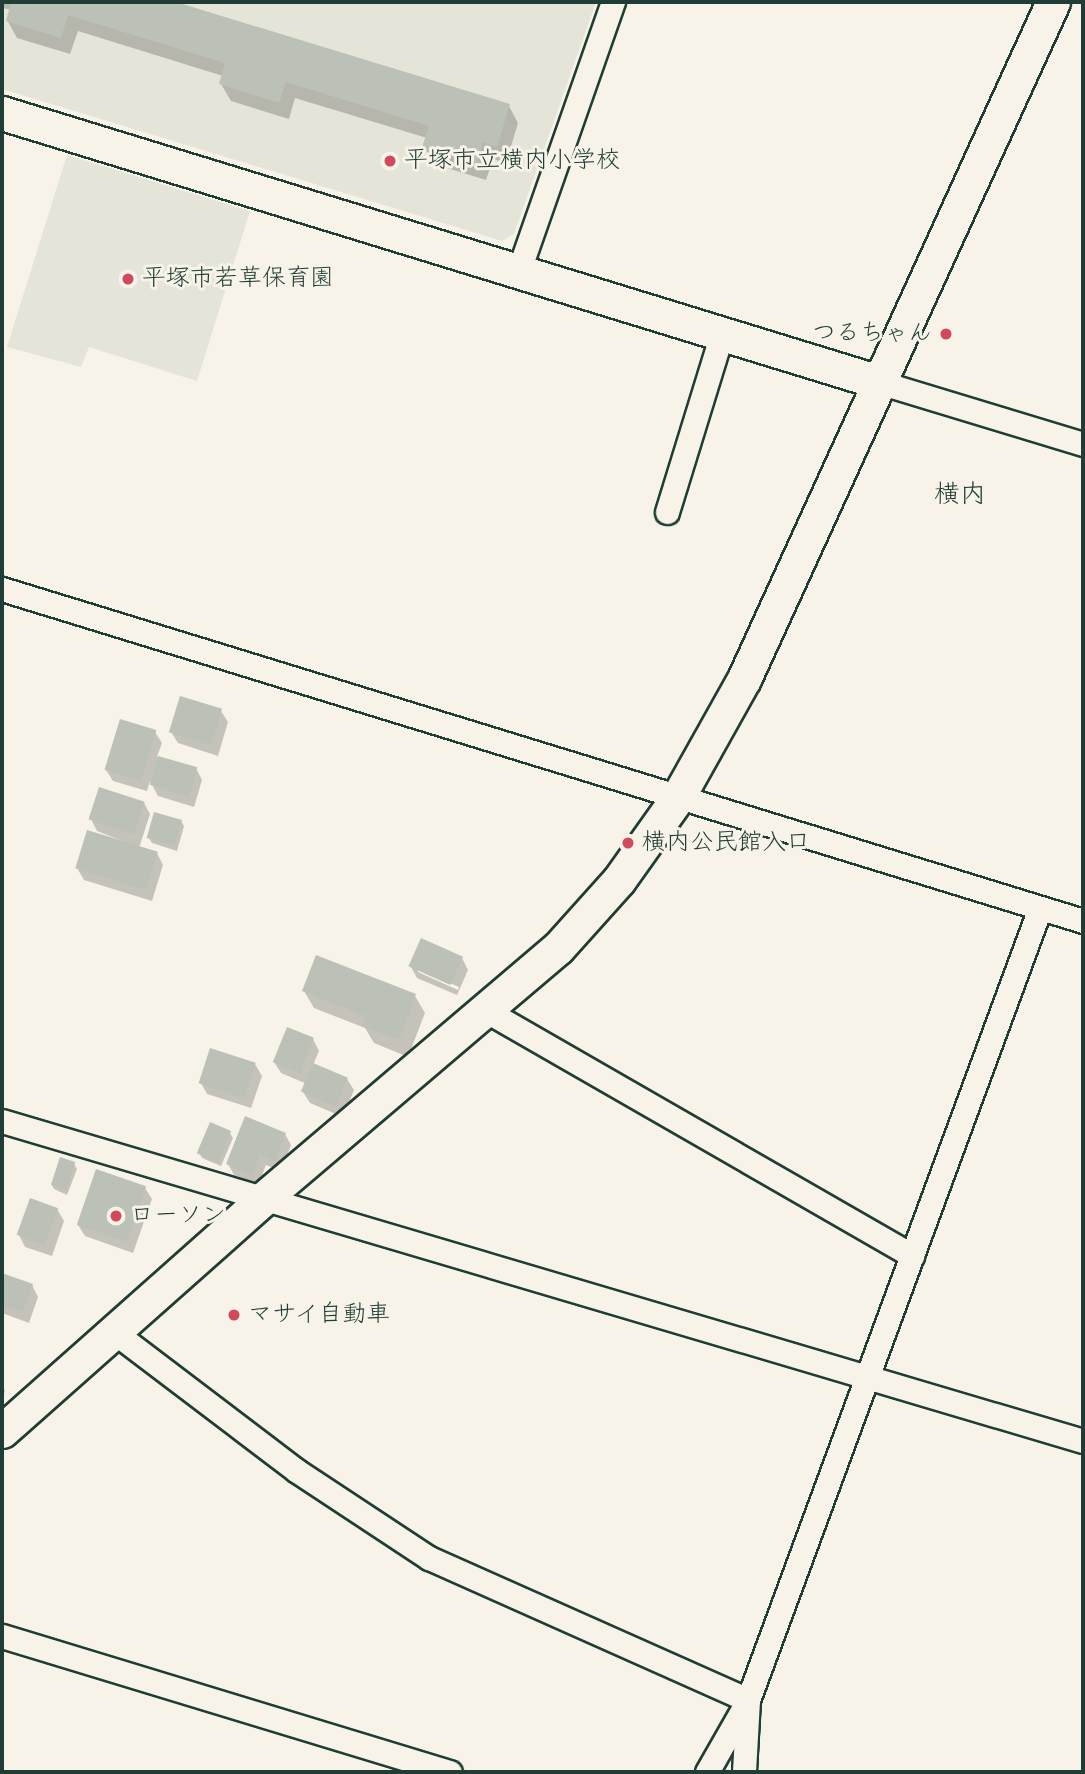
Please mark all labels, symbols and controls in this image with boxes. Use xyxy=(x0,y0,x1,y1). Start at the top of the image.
place label: 平塚市立横内小学校 xyxy=(404,147,620,175)
marker: 平塚市立横内小学校 xyxy=(382,153,398,169)
place label: 平塚市若草保育園 xyxy=(142,265,334,293)
marker: 平塚市若草保育園 xyxy=(120,271,136,287)
place label: つるちゃん xyxy=(812,320,932,348)
marker: つるちゃん xyxy=(938,326,954,342)
district label: 横内 xyxy=(934,480,986,512)
place label: 横内公民館入口 xyxy=(642,829,810,857)
marker: 横内公民館入口 xyxy=(620,835,636,851)
place label: ローソン xyxy=(130,1202,226,1230)
marker: ローソン xyxy=(108,1208,124,1224)
place label: マサイ自動車 xyxy=(248,1301,392,1329)
marker: マサイ自動車 xyxy=(226,1307,242,1323)

